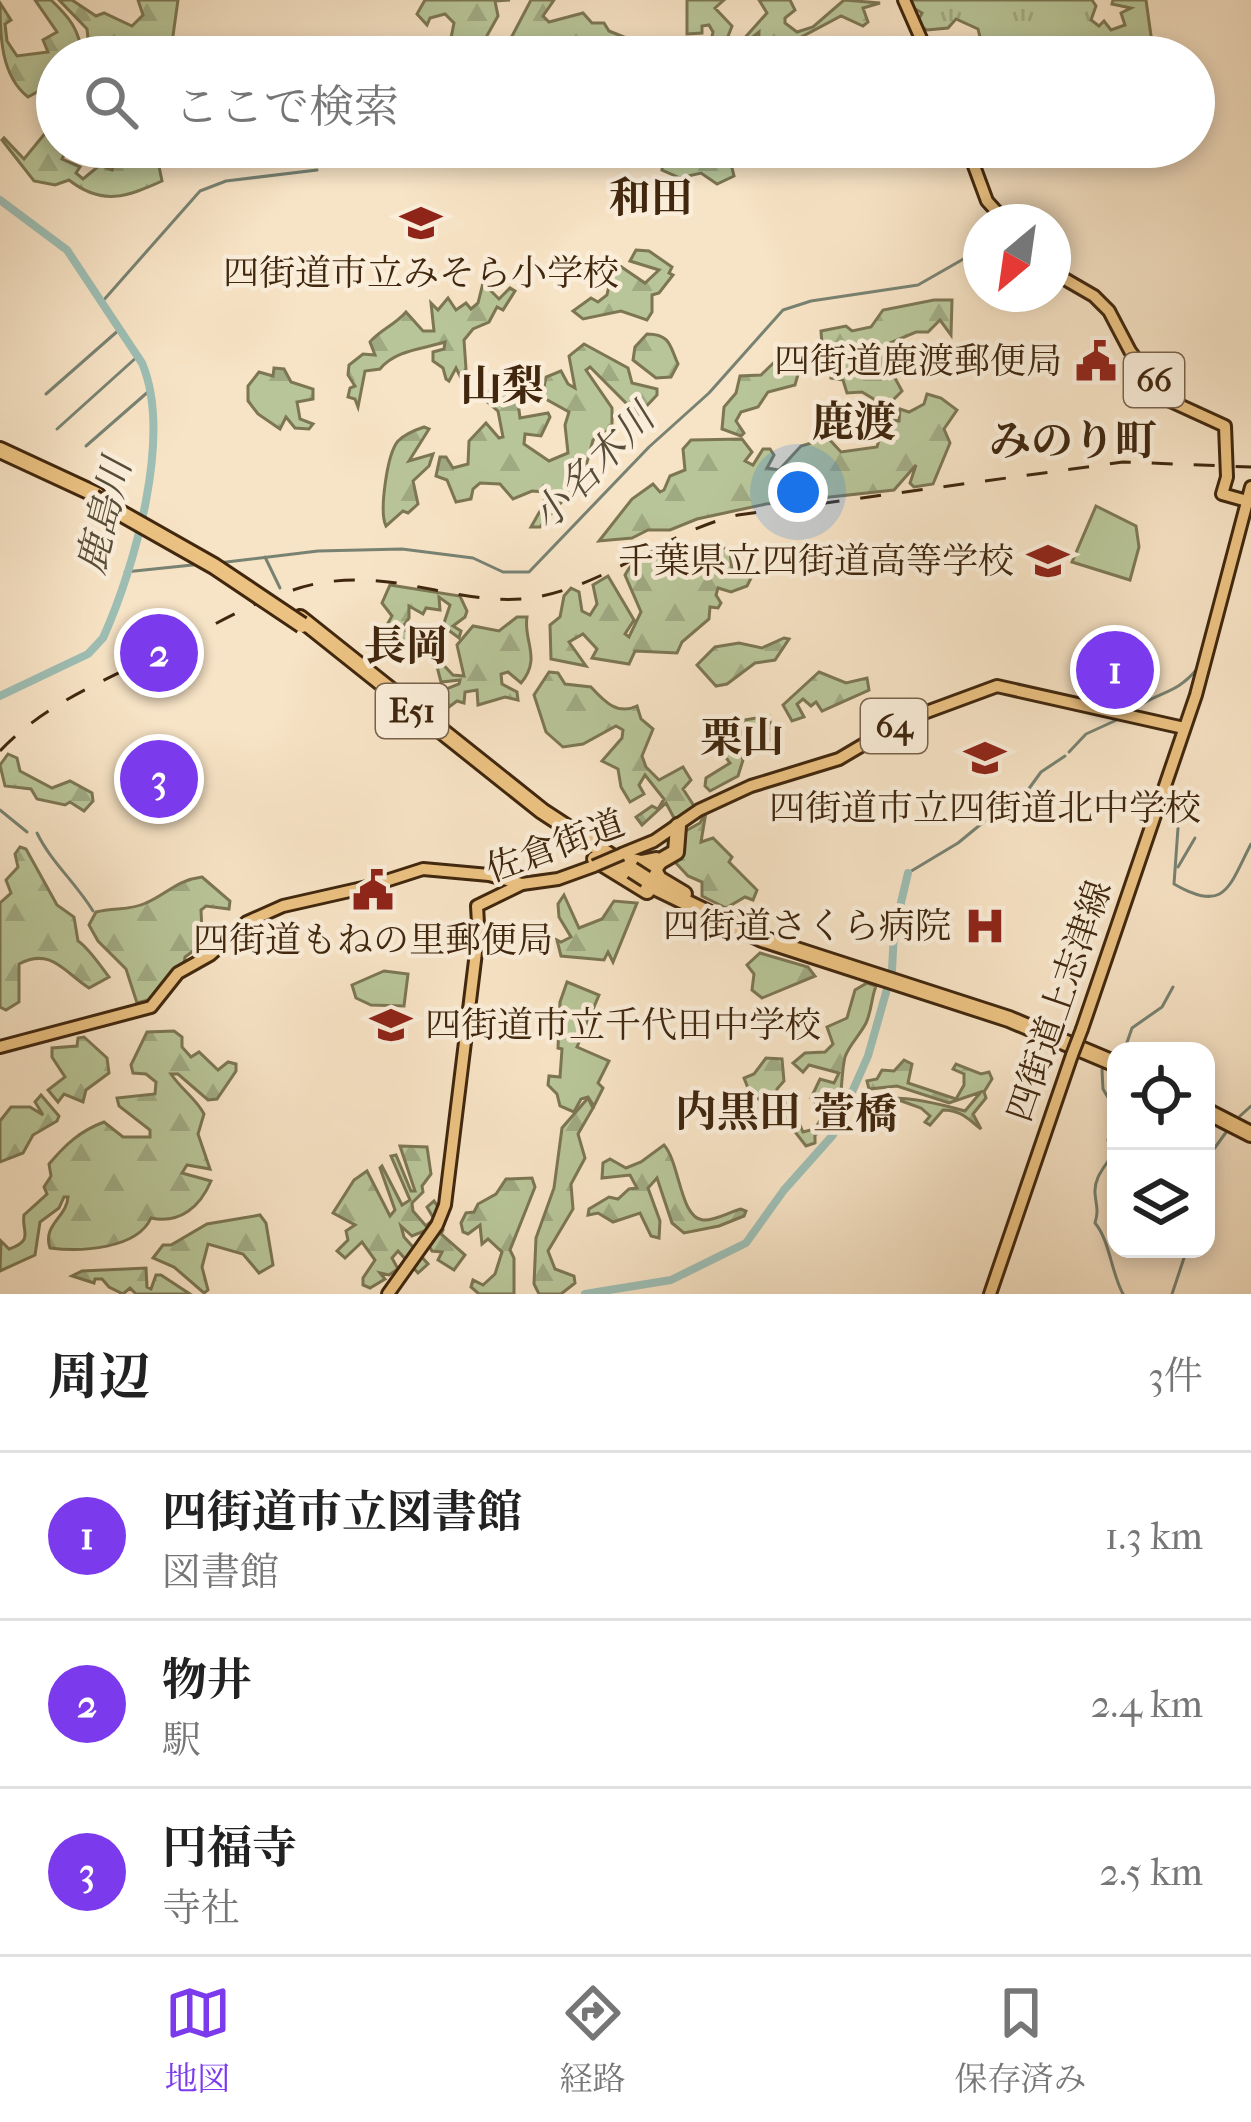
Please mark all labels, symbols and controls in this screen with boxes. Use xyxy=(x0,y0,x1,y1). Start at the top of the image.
search box xyxy=(36,36,1215,168)
icon: search xyxy=(78,69,144,135)
text: ここで検索 xyxy=(174,81,399,134)
district label: 和田 xyxy=(609,174,693,223)
school or university icon: 四街道市立みそら小学校 xyxy=(398,200,444,246)
north arrow xyxy=(963,204,1071,312)
place label: 四街道市立みそら小学校 xyxy=(223,252,619,294)
public building icon: 四街道鹿渡郵便局 xyxy=(1073,338,1119,384)
place label: 四街道鹿渡郵便局 xyxy=(774,340,1062,382)
road number: 66 xyxy=(1124,353,1184,407)
district label: 山梨 xyxy=(460,362,544,411)
water label: 小名木川 xyxy=(522,392,667,539)
district label: 鹿渡 xyxy=(812,398,896,447)
district label: みのり町 xyxy=(989,417,1157,466)
water label: 鹿島川 xyxy=(68,450,141,578)
your location xyxy=(768,462,828,522)
school or university icon: 千葉県立四街道高等学校 xyxy=(1025,538,1071,584)
place label: 千葉県立四街道高等学校 xyxy=(618,540,1014,582)
pin: 2 xyxy=(120,608,198,698)
district label: 長岡 xyxy=(364,622,448,671)
pin: 1 xyxy=(1076,625,1154,715)
road number: E51 xyxy=(376,684,448,738)
road number: 64 xyxy=(861,699,927,753)
district label: 栗山 xyxy=(700,714,784,763)
pin: 3 xyxy=(120,734,198,824)
school or university icon: 四街道市立四街道北中学校 xyxy=(962,735,1008,781)
place label: 四街道市立四街道北中学校 xyxy=(769,787,1201,829)
street label: 佐倉街道 xyxy=(480,802,630,890)
public building icon: 四街道もねの里郵便局 xyxy=(350,867,396,913)
street label: 四街道上志津線 xyxy=(998,875,1120,1127)
hospital icon: 四街道さくら病院 xyxy=(962,903,1008,949)
place label: 四街道さくら病院 xyxy=(663,905,951,947)
place label: 四街道もねの里郵便局 xyxy=(193,919,553,961)
school or university icon: 四街道市立千代田中学校 xyxy=(368,1002,414,1048)
place label: 四街道市立千代田中学校 xyxy=(425,1004,821,1046)
map controls xyxy=(1107,1042,1215,1258)
button: locate xyxy=(1107,1042,1215,1150)
district label: 内黒田 xyxy=(675,1088,801,1137)
district label: 萱橋 xyxy=(813,1090,897,1139)
button: layers xyxy=(1107,1150,1215,1258)
text: 周辺 xyxy=(48,1347,150,1407)
text: 3件 xyxy=(1148,1353,1203,1399)
text: 四街道市立図書館 xyxy=(162,1486,522,1539)
text: 1 xyxy=(80,1513,94,1559)
text: 1.3 km xyxy=(1105,1513,1203,1559)
text: 図書館 xyxy=(162,1549,279,1595)
text: 物井 xyxy=(162,1654,252,1707)
text: 2 xyxy=(77,1681,97,1727)
text: 2.4 km xyxy=(1091,1681,1203,1727)
text: 駅 xyxy=(162,1717,201,1763)
text: 円福寺 xyxy=(162,1822,297,1875)
text: 3 xyxy=(79,1849,95,1895)
text: 2.5 km xyxy=(1099,1849,1203,1895)
text: 寺社 xyxy=(162,1885,240,1931)
tab: 地図 xyxy=(165,1980,231,2099)
tab: 経路 xyxy=(560,1980,626,2099)
tab: 保存済み xyxy=(955,1980,1087,2099)

